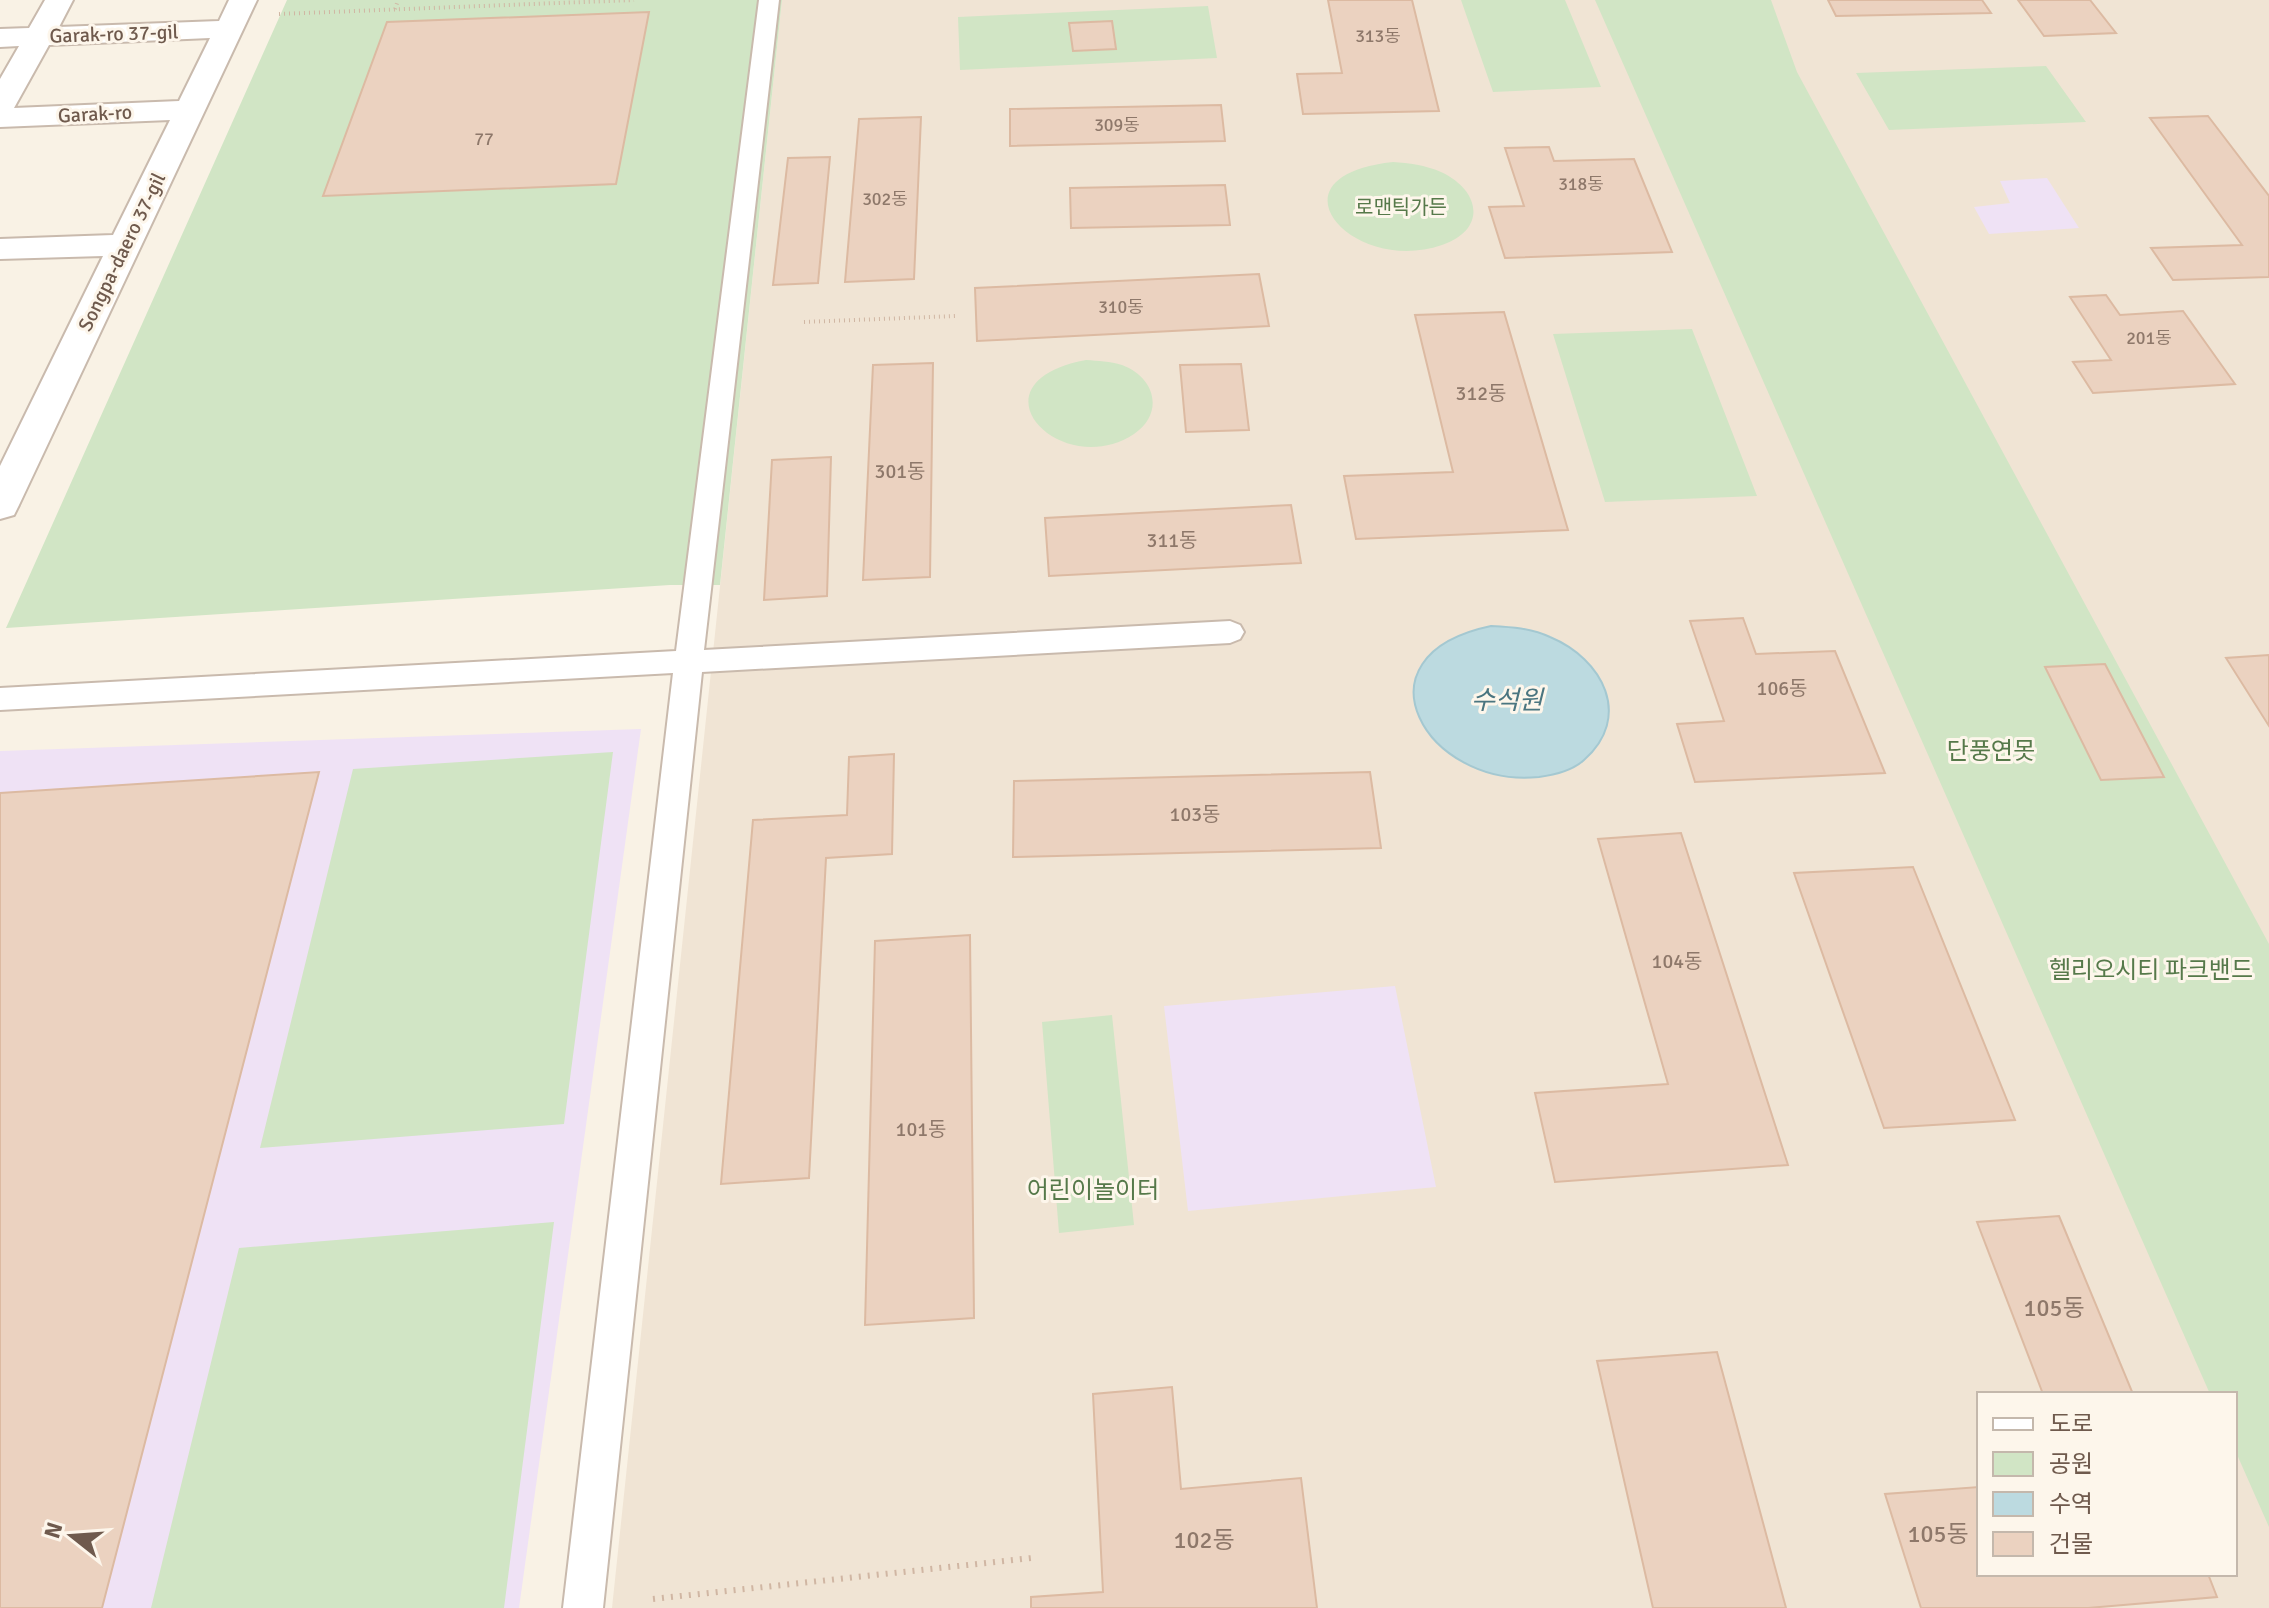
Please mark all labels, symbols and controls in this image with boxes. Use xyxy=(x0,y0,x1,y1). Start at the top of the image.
street label: Garak-ro 37-gil xyxy=(49,19,179,49)
house number: 313동 xyxy=(1355,25,1401,47)
street label: Garak-ro xyxy=(57,100,133,128)
house number: 309동 xyxy=(1094,114,1140,136)
house number: 77 xyxy=(474,128,494,150)
street label: Songpa-daero 37-gil xyxy=(73,168,171,335)
house number: 318동 xyxy=(1558,173,1604,195)
house number: 302동 xyxy=(862,188,908,210)
park label: 로맨틱가든 xyxy=(1355,195,1447,220)
house number: 310동 xyxy=(1098,296,1144,318)
house number: 201동 xyxy=(2126,327,2172,349)
house number: 312동 xyxy=(1456,381,1506,406)
house number: 301동 xyxy=(875,459,925,484)
house number: 311동 xyxy=(1147,528,1197,553)
house number: 106동 xyxy=(1757,676,1807,701)
water label: 수석원 xyxy=(1471,685,1545,717)
park label: 단풍연못 xyxy=(1947,736,2035,766)
house number: 103동 xyxy=(1170,802,1220,827)
house number: 104동 xyxy=(1652,949,1702,974)
park label: 헬리오시티 파크밴드 xyxy=(2049,955,2253,985)
house number: 101동 xyxy=(896,1117,946,1142)
park label: 어린이놀이터 xyxy=(1027,1175,1159,1205)
house number: 105동 xyxy=(2024,1293,2084,1323)
legend xyxy=(1977,1392,2237,1576)
text: 도로 xyxy=(2049,1409,2093,1439)
text: 공원 xyxy=(2049,1449,2093,1479)
text: 수역 xyxy=(2049,1489,2093,1519)
north arrow xyxy=(32,1496,112,1576)
text: N xyxy=(38,1519,69,1542)
house number: 105동 xyxy=(1908,1519,1968,1549)
house number: 102동 xyxy=(1174,1525,1234,1555)
text: 건물 xyxy=(2049,1529,2093,1559)

